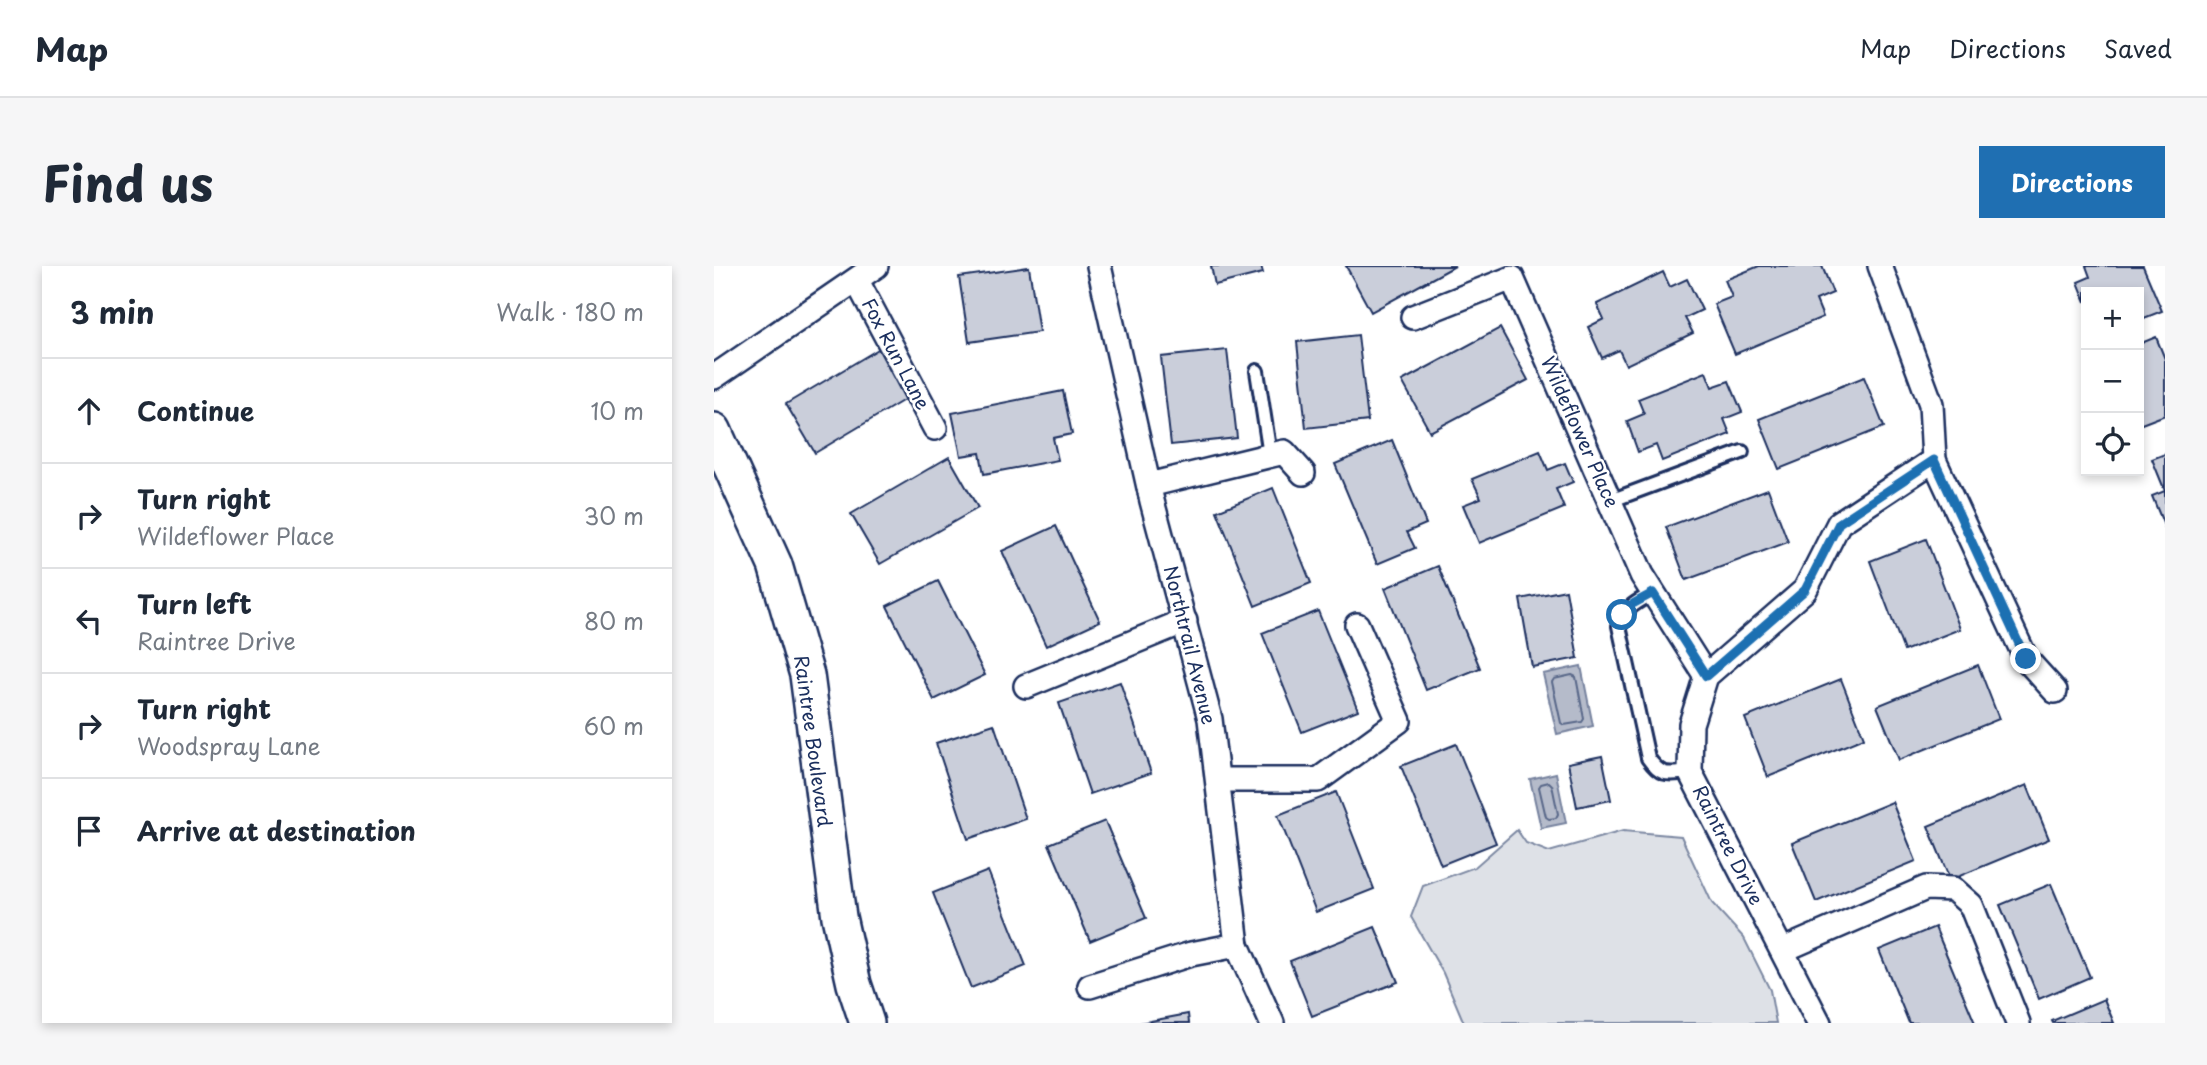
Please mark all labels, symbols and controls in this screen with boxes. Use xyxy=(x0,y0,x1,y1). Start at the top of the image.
text: Map xyxy=(35,23,108,73)
text: Map xyxy=(1860,30,1911,66)
text: Directions xyxy=(1949,30,2066,66)
text: Saved xyxy=(2104,30,2172,66)
text: Find us xyxy=(42,145,213,219)
button: Directions xyxy=(1979,146,2165,218)
map controls xyxy=(2081,287,2144,476)
button: + xyxy=(2081,287,2144,350)
text: 3 min xyxy=(70,289,155,334)
street label: Fox Run Lane xyxy=(856,293,938,414)
text: Walk · 180 m xyxy=(496,294,644,329)
button: − xyxy=(2081,350,2144,413)
street label: Wildeflower Place xyxy=(1535,351,1627,512)
text: Continue xyxy=(137,391,254,430)
icon: ahead xyxy=(70,392,108,430)
text: 10 m xyxy=(590,393,644,428)
button: locate xyxy=(2081,413,2144,476)
text: Turn right xyxy=(137,479,271,518)
icon: right xyxy=(70,497,108,535)
text: 30 m xyxy=(583,498,644,533)
text: Wildeflower Place xyxy=(137,518,334,553)
street label: Northtrail Avenue xyxy=(1158,562,1224,727)
text: Turn left xyxy=(137,584,252,623)
route start xyxy=(1606,599,1637,630)
icon: left xyxy=(70,602,108,640)
text: 80 m xyxy=(584,603,644,638)
text: Raintree Drive xyxy=(137,623,296,658)
route end xyxy=(2010,643,2041,674)
street label: Raintree Boulevard xyxy=(788,653,840,829)
text: Turn right xyxy=(137,689,271,728)
icon: right xyxy=(70,707,108,745)
text: 60 m xyxy=(584,708,644,743)
text: Woodspray Lane xyxy=(137,728,321,763)
street label: Raintree Drive xyxy=(1687,780,1771,909)
text: Arrive at destination xyxy=(137,811,416,850)
icon: arrive xyxy=(70,812,108,850)

